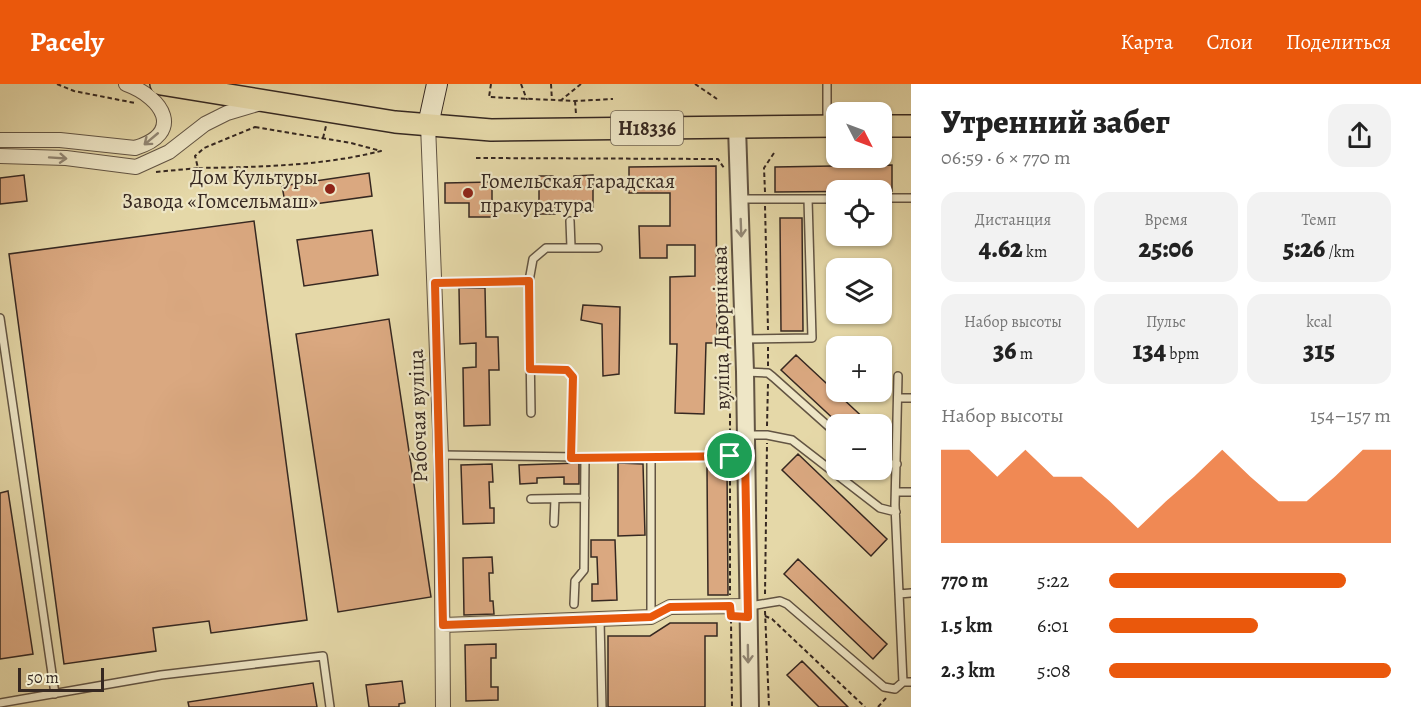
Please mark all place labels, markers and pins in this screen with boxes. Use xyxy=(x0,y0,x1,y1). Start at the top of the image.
place label: Дом Культуры Завода «Гомсельмаш» xyxy=(122,163,318,215)
place label: Гомельская гарадская пракуратура xyxy=(480,167,675,219)
marker: Дом Культуры Завода «Гомсельмаш» xyxy=(323,182,337,196)
marker: Гомельская гарадская пракуратура xyxy=(461,186,475,200)
pin xyxy=(704,430,755,481)

